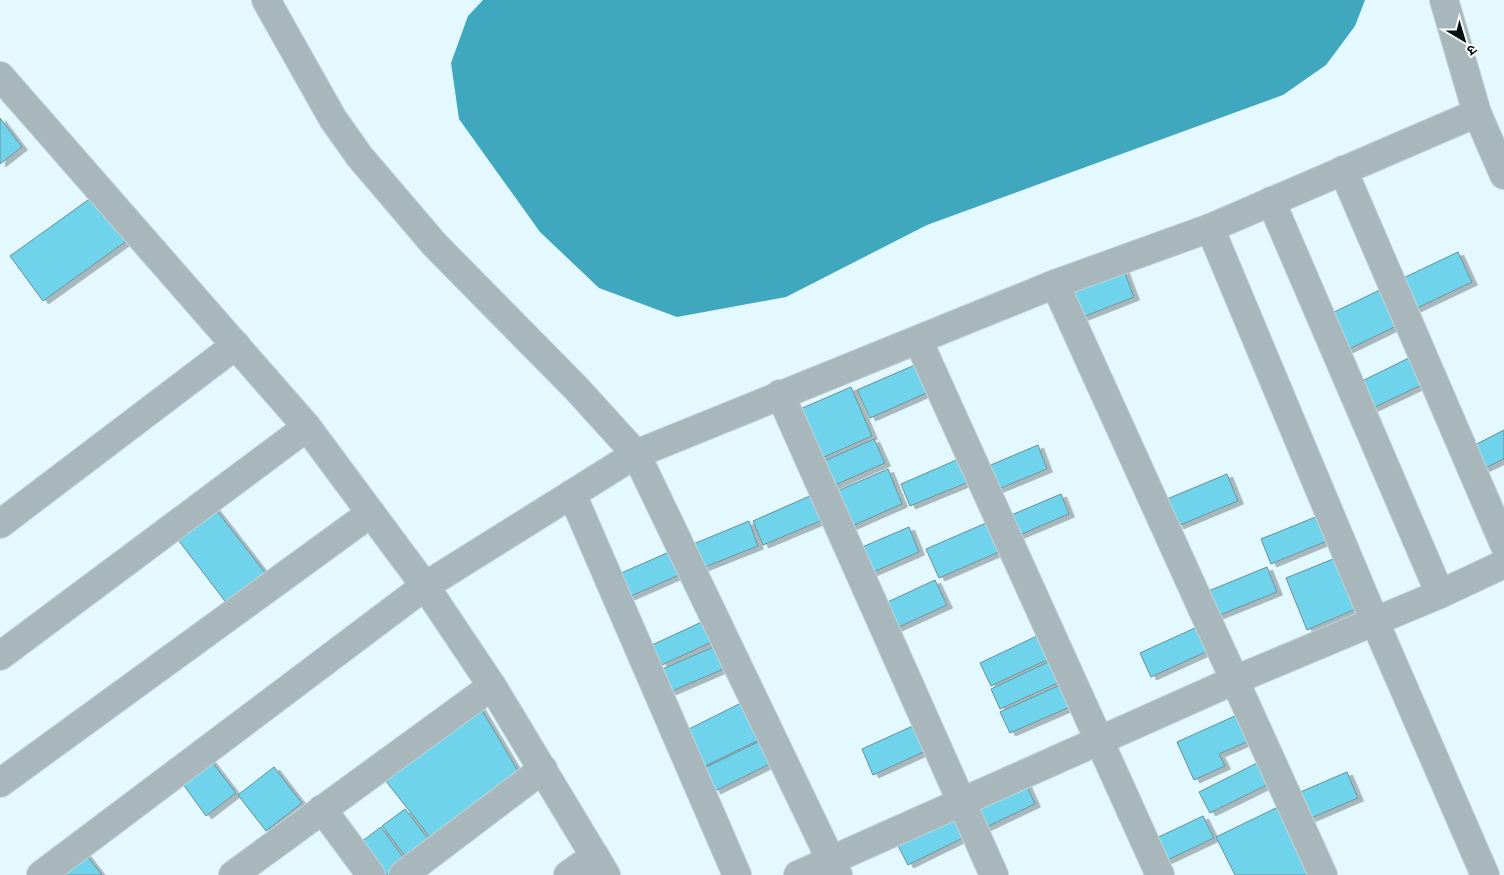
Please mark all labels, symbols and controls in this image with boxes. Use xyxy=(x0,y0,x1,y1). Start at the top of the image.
north arrow xyxy=(1439,15,1489,65)
text: उ xyxy=(1463,41,1480,60)

